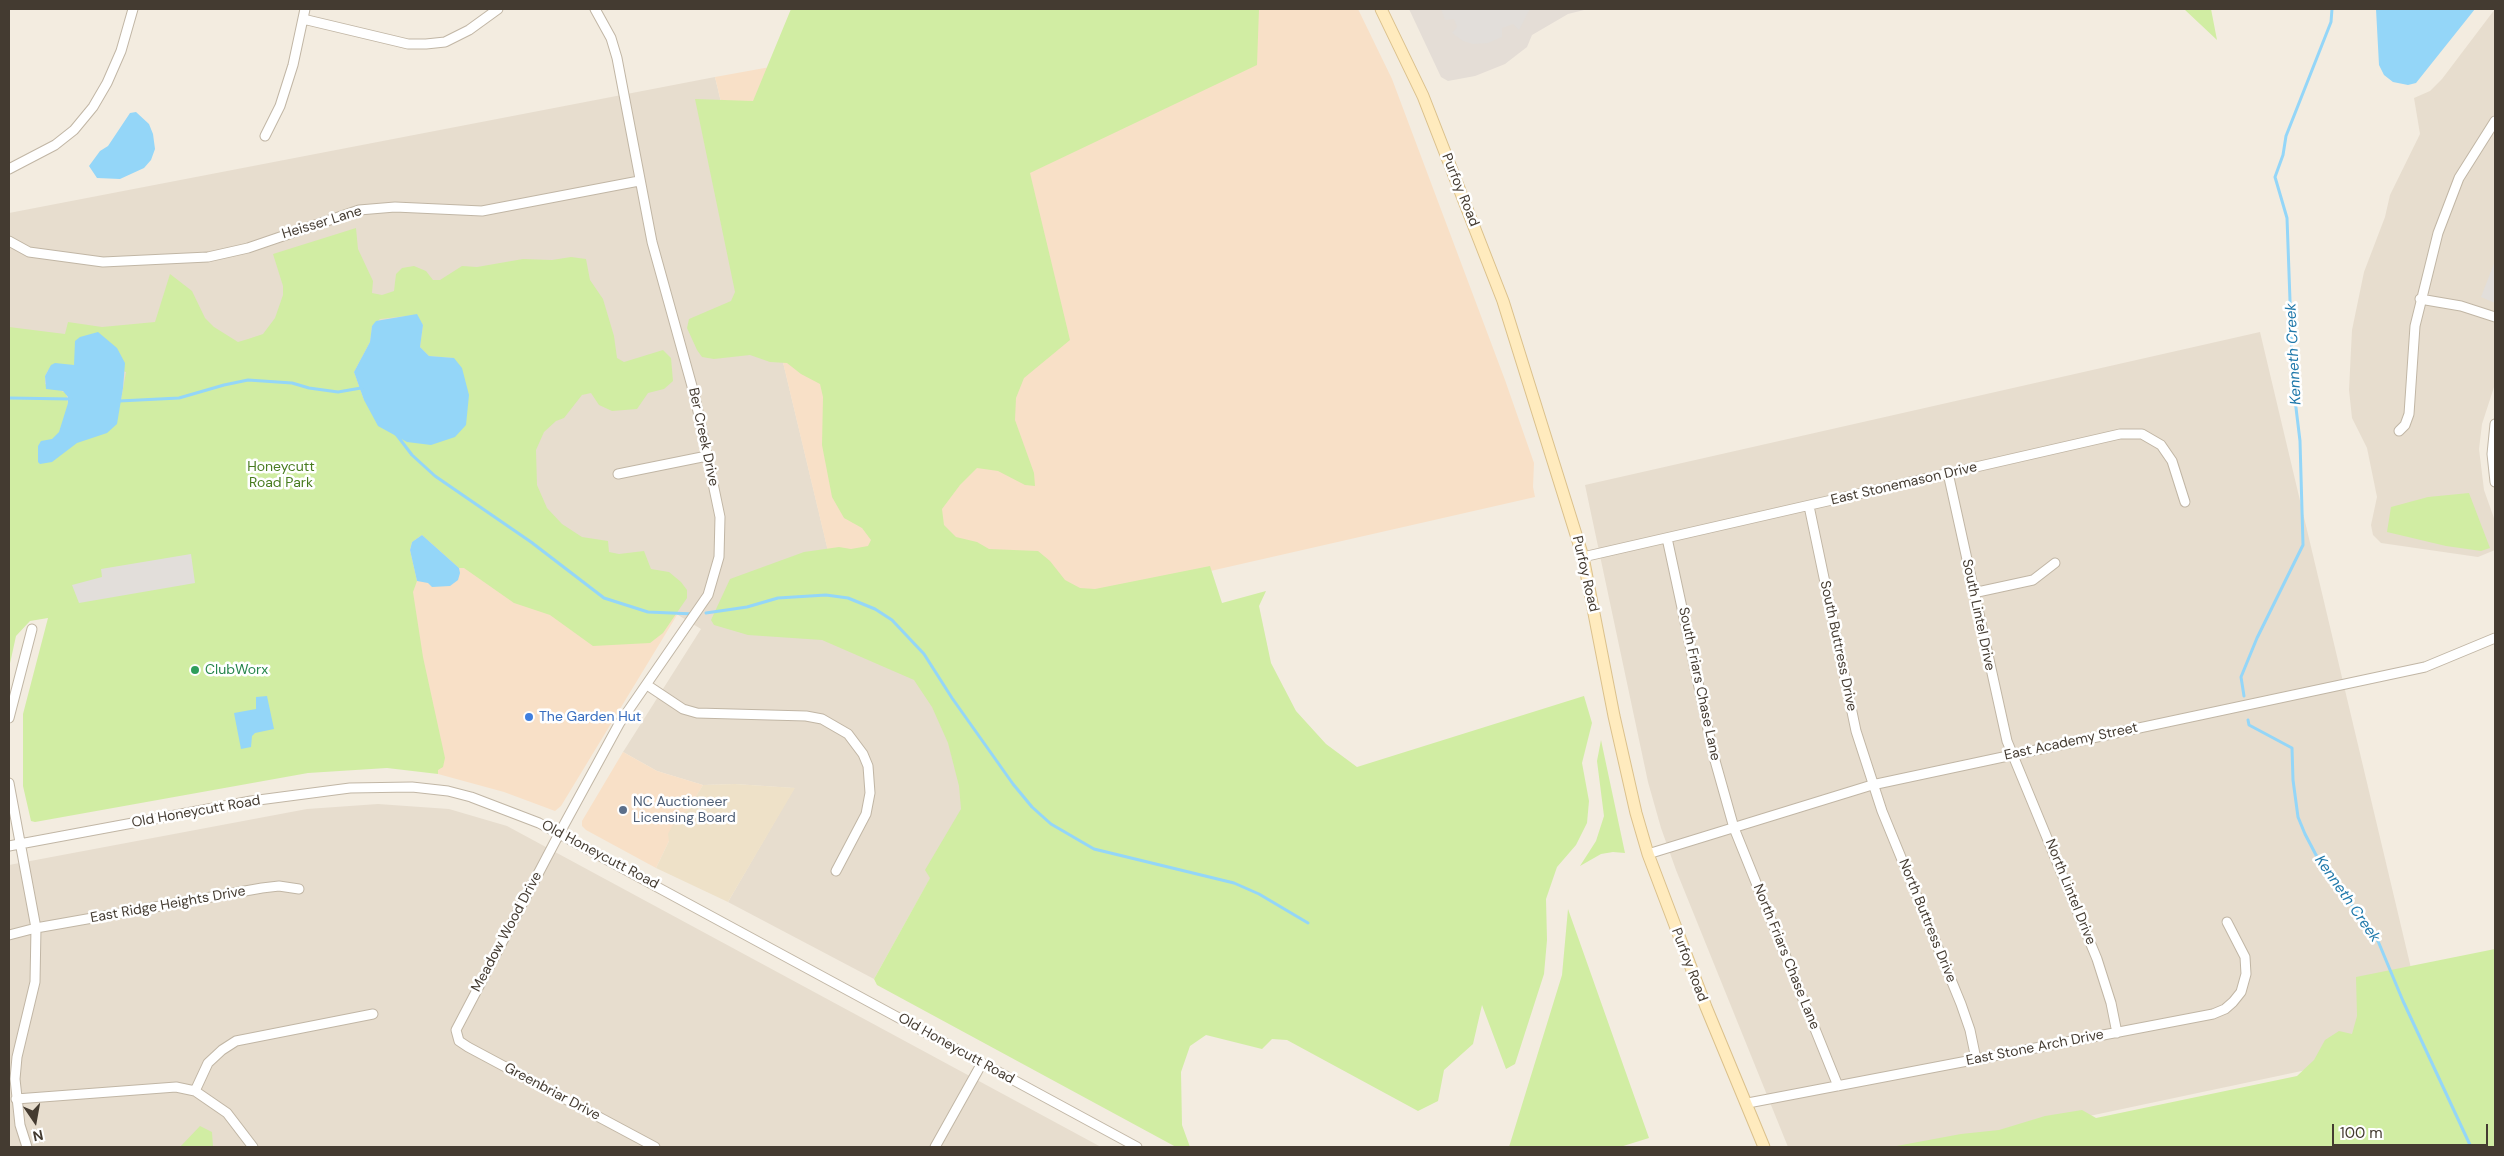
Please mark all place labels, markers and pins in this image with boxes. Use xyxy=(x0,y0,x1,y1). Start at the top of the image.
place label: ClubWorx xyxy=(205,662,268,678)
marker: ClubWorx xyxy=(189,664,201,676)
place label: The Garden Hut xyxy=(539,709,641,725)
marker: The Garden Hut xyxy=(523,711,535,723)
place label: NC Auctioneer Licensing Board xyxy=(633,794,736,826)
marker: NC Auctioneer Licensing Board xyxy=(617,804,629,816)

